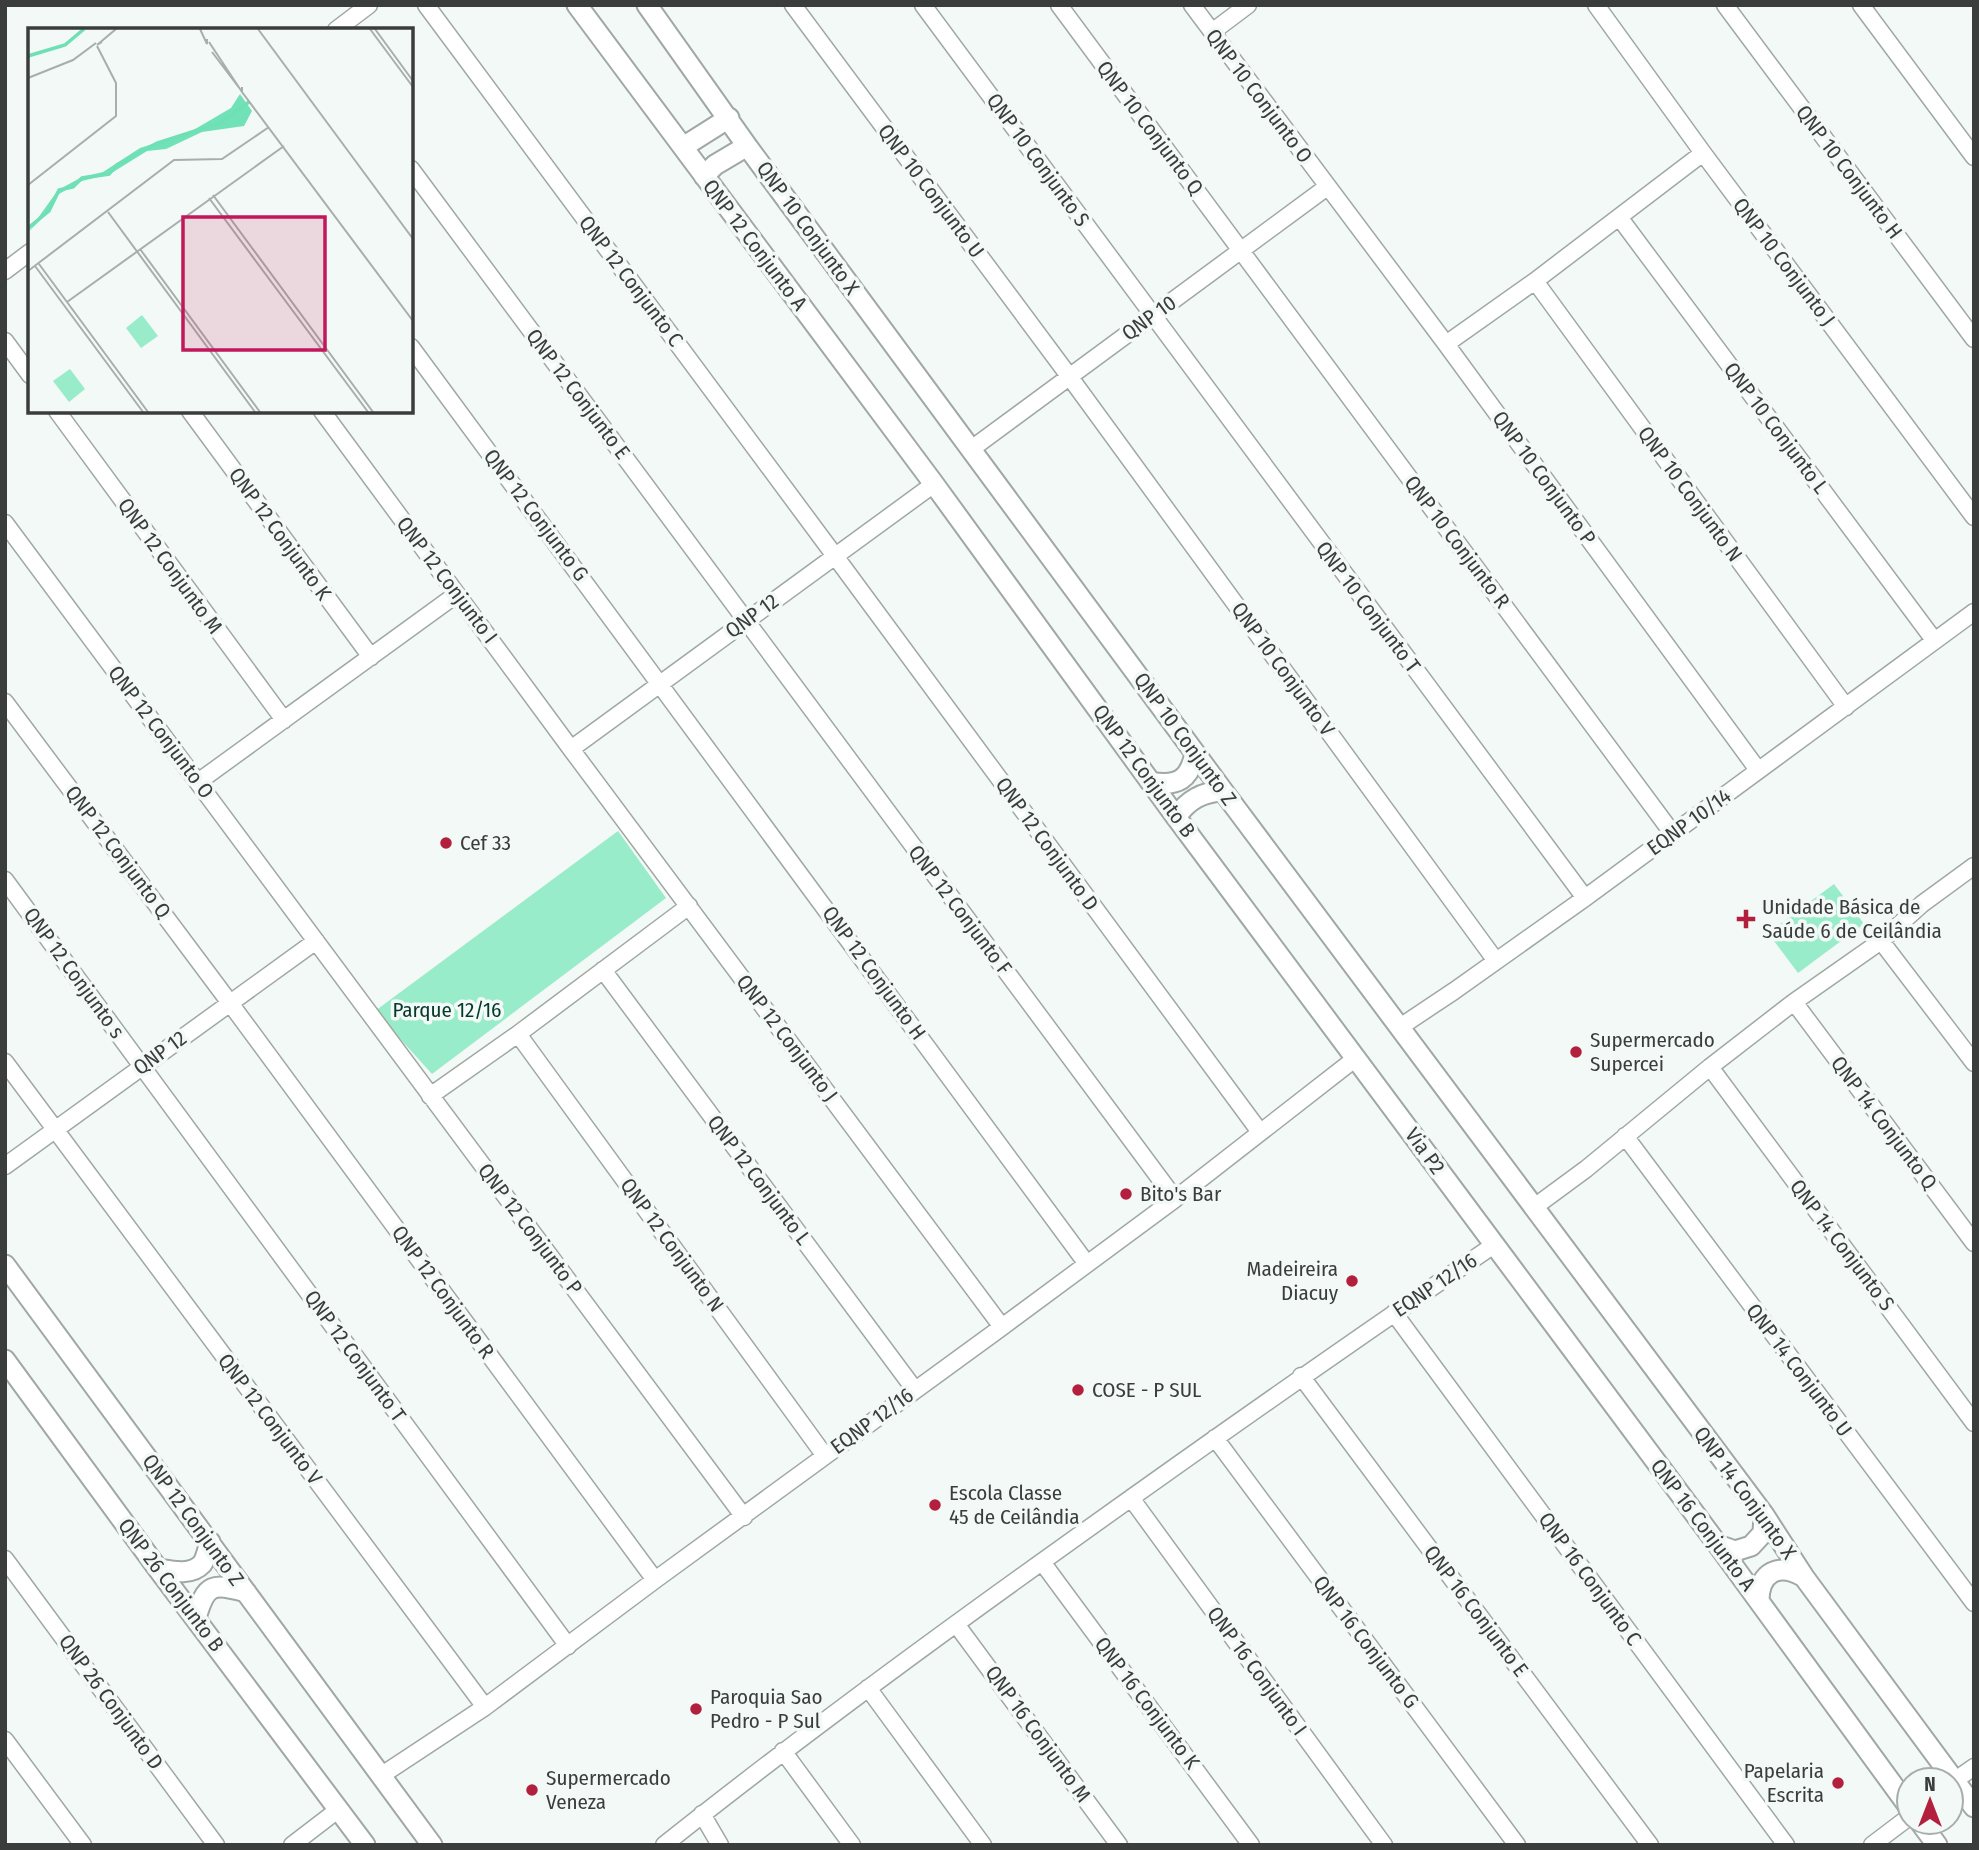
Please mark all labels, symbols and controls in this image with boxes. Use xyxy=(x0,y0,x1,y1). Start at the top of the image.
street label: QNP 10 Conjunto O xyxy=(1200,24,1318,168)
inset map xyxy=(28,28,413,413)
street label: QNP 10 Conjunto Q xyxy=(1091,56,1209,200)
street label: QNP 10 Conjunto S xyxy=(981,88,1095,232)
street label: QNP 10 Conjunto H xyxy=(1790,100,1908,244)
street label: QNP 10 Conjunto U xyxy=(872,119,990,263)
street label: QNP 10 Conjunto X xyxy=(751,156,866,300)
street label: QNP 12 Conjunto A xyxy=(697,174,813,316)
street label: QNP 10 Conjunto J xyxy=(1727,193,1841,331)
street label: QNP 12 Conjunto C xyxy=(573,210,689,352)
street label: QNP 10 xyxy=(1117,290,1181,346)
street label: QNP 12 Conjunto E xyxy=(521,324,636,464)
street label: QNP 10 Conjunto L xyxy=(1718,357,1834,499)
street label: QNP 10 Conjunto P xyxy=(1487,406,1601,550)
street label: QNP 10 Conjunto N xyxy=(1632,421,1748,567)
street label: QNP 12 Conjunto G xyxy=(478,444,594,586)
street label: QNP 12 Conjunto K xyxy=(223,463,337,606)
street label: QNP 10 Conjunto R xyxy=(1399,470,1516,614)
street label: QNP 12 Conjunto M xyxy=(112,493,228,639)
street label: QNP 12 Conjunto I xyxy=(391,511,503,649)
street label: QNP 10 Conjunto T xyxy=(1310,536,1426,678)
street label: QNP 12 xyxy=(720,588,784,644)
street label: QNP 10 Conjunto V xyxy=(1226,597,1340,741)
street label: QNP 12 Conjunto O xyxy=(103,660,219,804)
street label: QNP 10 Conjunto Z xyxy=(1128,667,1242,811)
street label: QNP 12 Conjunto B xyxy=(1087,699,1201,843)
street label: QNP 12 Conjunto D xyxy=(990,772,1104,916)
street label: QNP 12 Conjunto Q xyxy=(60,780,176,924)
street label: EQNP 10/14 xyxy=(1642,783,1736,861)
place label: Cef 33 xyxy=(460,830,511,856)
marker: Cef 33 xyxy=(438,835,454,851)
street label: QNP 12 Conjunto F xyxy=(903,840,1017,980)
place label: Unidade Básica de Saúde 6 de Ceilândia xyxy=(1762,894,1942,944)
street label: QNP 12 Conjunto H xyxy=(817,901,931,1045)
street label: QNP 12 Conjunto s xyxy=(18,902,130,1044)
marker: Unidade Básica de Saúde 6 de Ceilândia xyxy=(1736,909,1756,929)
street label: QNP 12 Conjunto J xyxy=(731,969,843,1107)
park label: Parque 12/16 xyxy=(392,997,502,1023)
street label: QNP 12 xyxy=(128,1025,192,1081)
place label: Supermercado Supercei xyxy=(1590,1027,1715,1077)
marker: Supermercado Supercei xyxy=(1568,1044,1584,1060)
street label: QNP 14 Conjunto Q xyxy=(1825,1051,1943,1195)
street label: QNP 12 Conjunto L xyxy=(702,1110,817,1251)
street label: Via P2 xyxy=(1399,1123,1451,1179)
street label: QNP 12 Conjunto P xyxy=(472,1158,588,1300)
street label: QNP 12 Conjunto N xyxy=(615,1173,729,1317)
street label: QNP 14 Conjunto S xyxy=(1784,1174,1900,1316)
place label: Bito's Bar xyxy=(1140,1181,1222,1207)
marker: Bito's Bar xyxy=(1118,1186,1134,1202)
street label: QNP 12 Conjunto R xyxy=(386,1220,500,1364)
street label: EQNP 12/16 xyxy=(1388,1247,1482,1323)
place label: Madeireira Diacuy xyxy=(1246,1256,1339,1306)
marker: Madeireira Diacuy xyxy=(1344,1273,1360,1289)
street label: QNP 12 Conjunto T xyxy=(299,1285,412,1427)
street label: QNP 14 Conjunto U xyxy=(1741,1298,1857,1442)
street label: QNP 12 Conjunto V xyxy=(212,1348,328,1490)
place label: COSE - P SUL xyxy=(1092,1377,1202,1403)
street label: EQNP 12/16 xyxy=(825,1382,919,1460)
marker: COSE - P SUL xyxy=(1070,1382,1086,1398)
street label: QNP 14 Conjunto X xyxy=(1688,1422,1802,1565)
street label: QNP 12 Conjunto Z xyxy=(137,1449,250,1591)
street label: QNP 16 Conjunto A xyxy=(1645,1454,1761,1596)
place label: Escola Classe 45 de Ceilândia xyxy=(949,1480,1080,1530)
marker: Escola Classe 45 de Ceilândia xyxy=(927,1497,943,1513)
street label: QNP 16 Conjunto C xyxy=(1533,1507,1647,1651)
street label: QNP 26 Conjunto B xyxy=(112,1513,230,1657)
street label: QNP 16 Conjunto E xyxy=(1418,1540,1534,1682)
street label: QNP 16 Conjunto G xyxy=(1308,1570,1424,1714)
street label: QNP 16 Conjunto I xyxy=(1201,1601,1313,1741)
street label: QNP 26 Conjunto D xyxy=(53,1629,169,1775)
street label: QNP 16 Conjunto K xyxy=(1089,1632,1206,1775)
street label: QNP 16 Conjunto M xyxy=(980,1661,1096,1807)
place label: Paroquia Sao Pedro - P Sul xyxy=(710,1684,822,1734)
marker: Paroquia Sao Pedro - P Sul xyxy=(688,1701,704,1717)
place label: Papelaria Escrita xyxy=(1744,1758,1824,1808)
place label: Supermercado Veneza xyxy=(546,1765,671,1815)
north arrow xyxy=(1895,1766,1965,1836)
text: N xyxy=(1924,1773,1936,1796)
marker: Papelaria Escrita xyxy=(1830,1775,1846,1791)
marker: Supermercado Veneza xyxy=(524,1782,540,1798)

